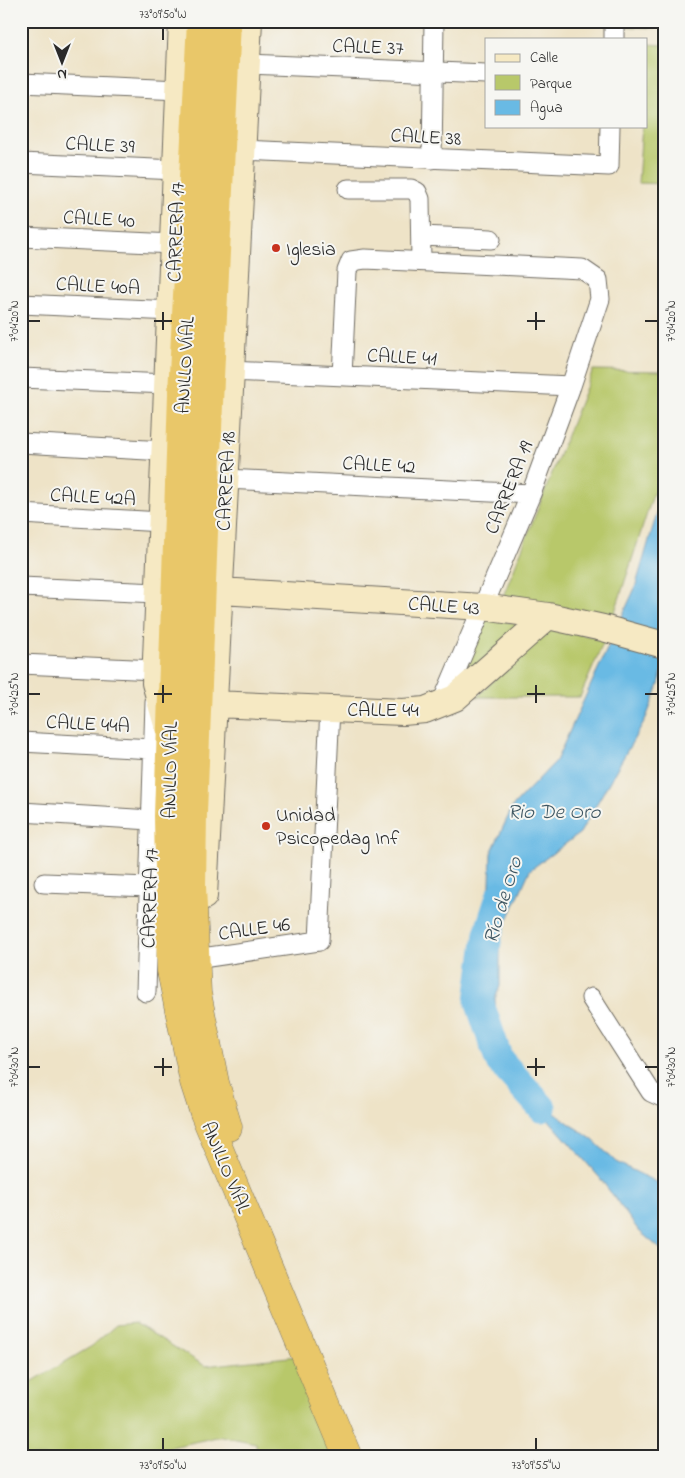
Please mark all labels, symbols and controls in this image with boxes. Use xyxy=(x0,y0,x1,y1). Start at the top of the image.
text: 73°09'50"W xyxy=(139,6,187,24)
street label: CALLE 37 xyxy=(332,33,404,64)
north arrow xyxy=(38,38,88,88)
legend xyxy=(485,38,648,128)
text: Calle xyxy=(530,47,558,69)
text: N xyxy=(57,63,67,84)
text: Parque xyxy=(530,73,572,95)
text: Agua xyxy=(530,97,563,120)
street label: CALLE 38 xyxy=(390,122,462,155)
street label: CALLE 39 xyxy=(64,130,135,163)
street label: CARRERA 17 xyxy=(161,181,194,283)
street label: CALLE 40 xyxy=(62,204,136,237)
place label: Iglesia xyxy=(286,236,336,266)
marker: Iglesia xyxy=(270,242,282,254)
street label: CALLE 40A xyxy=(55,271,141,304)
text: 7°04'20"N xyxy=(6,300,24,342)
text: 7°04'20"N xyxy=(663,300,681,342)
street label: ANILLO VÍAL xyxy=(169,315,204,414)
street label: CALLE 41 xyxy=(366,342,437,375)
street label: CARRERA 18 xyxy=(210,431,245,532)
street label: CARRERA 19 xyxy=(478,437,542,539)
street label: CALLE 42 xyxy=(341,450,416,483)
street label: CALLE 42A xyxy=(49,482,136,515)
street label: CALLE 43 xyxy=(407,591,481,624)
text: 7°04'25"N xyxy=(6,672,24,716)
text: 7°04'25"N xyxy=(663,672,681,716)
street label: CALLE 44 xyxy=(347,697,419,726)
street label: CALLE 44A xyxy=(45,709,131,742)
street label: ANILLO VÍAL xyxy=(156,721,187,819)
water label: Rio De Oro xyxy=(508,798,602,828)
place label: Unidad Psicopedag Inf xyxy=(276,802,400,855)
marker: Unidad Psicopedag Inf xyxy=(260,820,272,832)
street label: CARRERA 17 xyxy=(135,847,168,949)
water label: Río de Oro xyxy=(477,852,532,948)
street label: CALLE 46 xyxy=(217,911,292,950)
text: 7°04'30"N xyxy=(6,1047,24,1087)
text: 7°04'30"N xyxy=(663,1047,681,1087)
street label: ANILLO VÍAL xyxy=(192,1118,257,1219)
text: 73°09'50"W xyxy=(139,1457,187,1475)
text: 73°09'55"W xyxy=(511,1457,561,1475)

